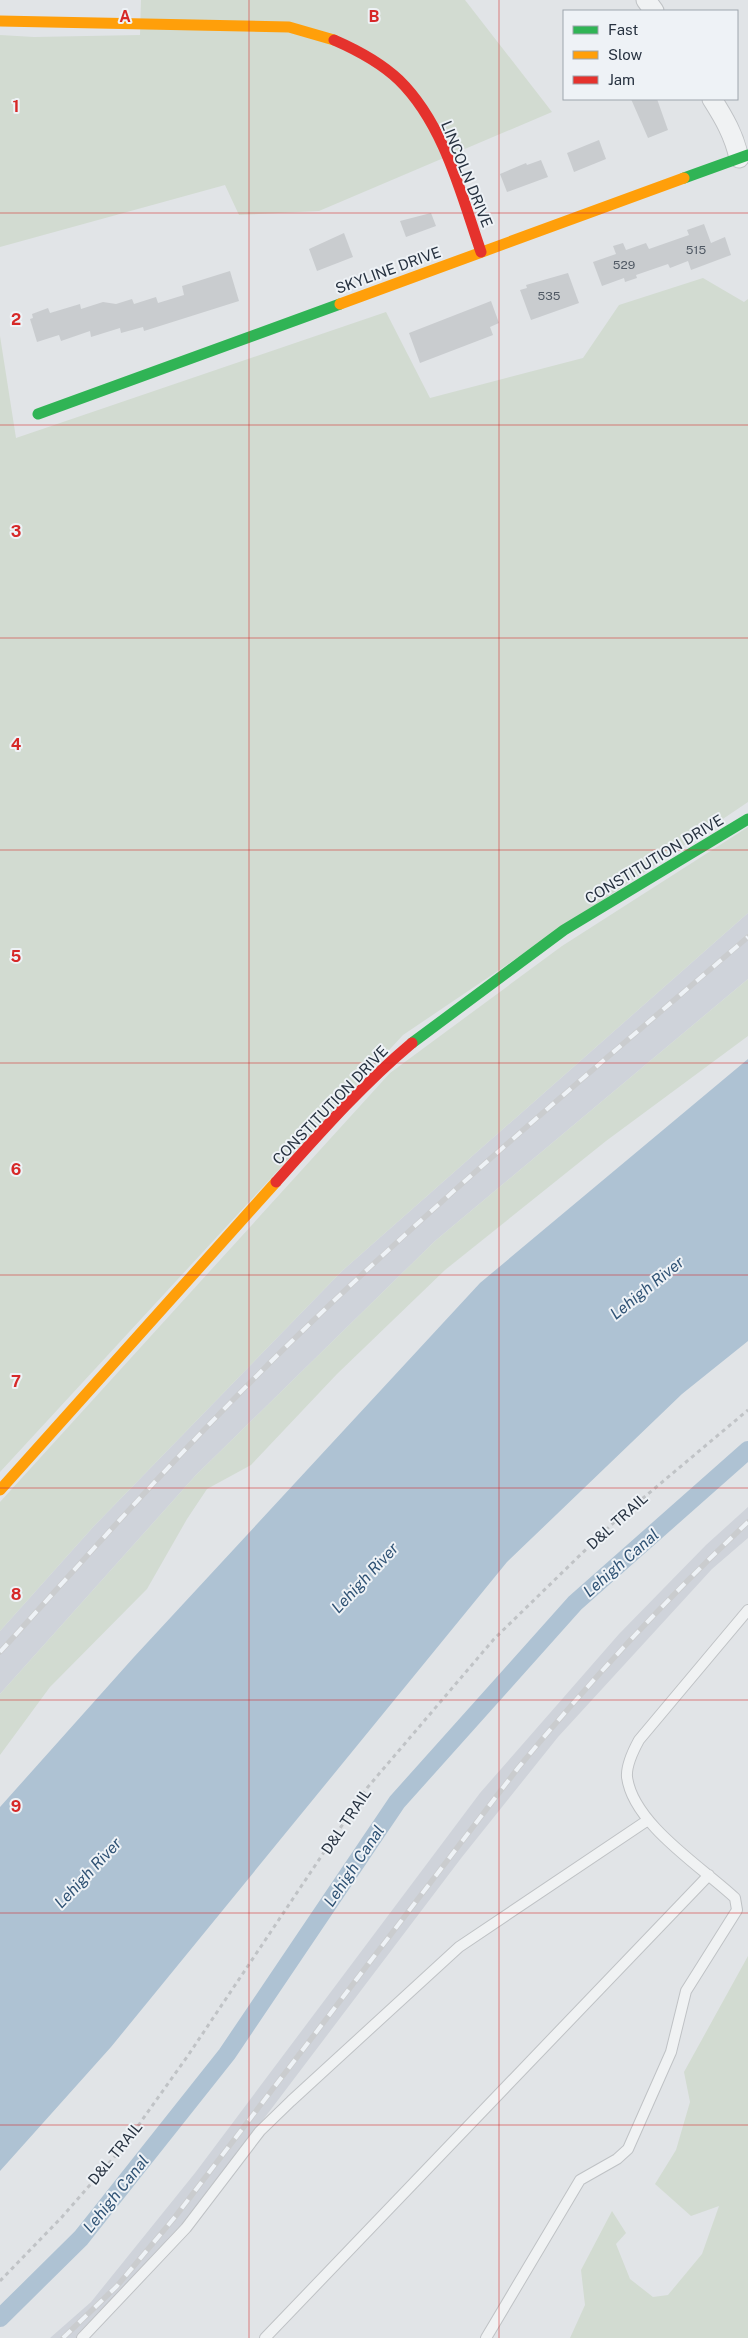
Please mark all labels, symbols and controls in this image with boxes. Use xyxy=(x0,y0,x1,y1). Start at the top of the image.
text: A xyxy=(119,7,131,26)
text: B xyxy=(369,7,380,26)
legend xyxy=(563,10,738,100)
text: Fast xyxy=(608,21,638,38)
text: Slow xyxy=(608,46,643,63)
text: Jam xyxy=(608,71,635,88)
text: 1 xyxy=(13,97,19,116)
street label: LINCOLN DRIVE xyxy=(438,118,496,230)
street label: SKYLINE DRIVE xyxy=(333,243,443,297)
house number: 515 xyxy=(686,243,706,257)
house number: 529 xyxy=(613,258,635,272)
house number: 535 xyxy=(538,289,561,303)
text: 2 xyxy=(11,310,21,329)
text: 3 xyxy=(11,522,21,541)
text: 4 xyxy=(11,735,22,754)
street label: CONSTITUTION DRIVE xyxy=(582,811,726,907)
text: 5 xyxy=(11,947,22,966)
street label: CONSTITUTION DRIVE xyxy=(269,1042,391,1168)
text: 6 xyxy=(11,1160,21,1179)
water label: Lehigh River xyxy=(606,1252,688,1323)
text: 7 xyxy=(11,1372,21,1391)
street label: D&L TRAIL xyxy=(583,1489,651,1553)
water label: Lehigh Canal xyxy=(579,1525,663,1601)
water label: Lehigh River xyxy=(328,1538,403,1617)
text: 8 xyxy=(11,1585,22,1604)
street label: D&L TRAIL xyxy=(318,1785,374,1857)
text: 9 xyxy=(11,1797,21,1816)
water label: Lehigh Canal xyxy=(320,1822,388,1910)
water label: Lehigh River xyxy=(51,1833,126,1912)
street label: D&L TRAIL xyxy=(84,2118,146,2188)
water label: Lehigh Canal xyxy=(79,2152,153,2236)

